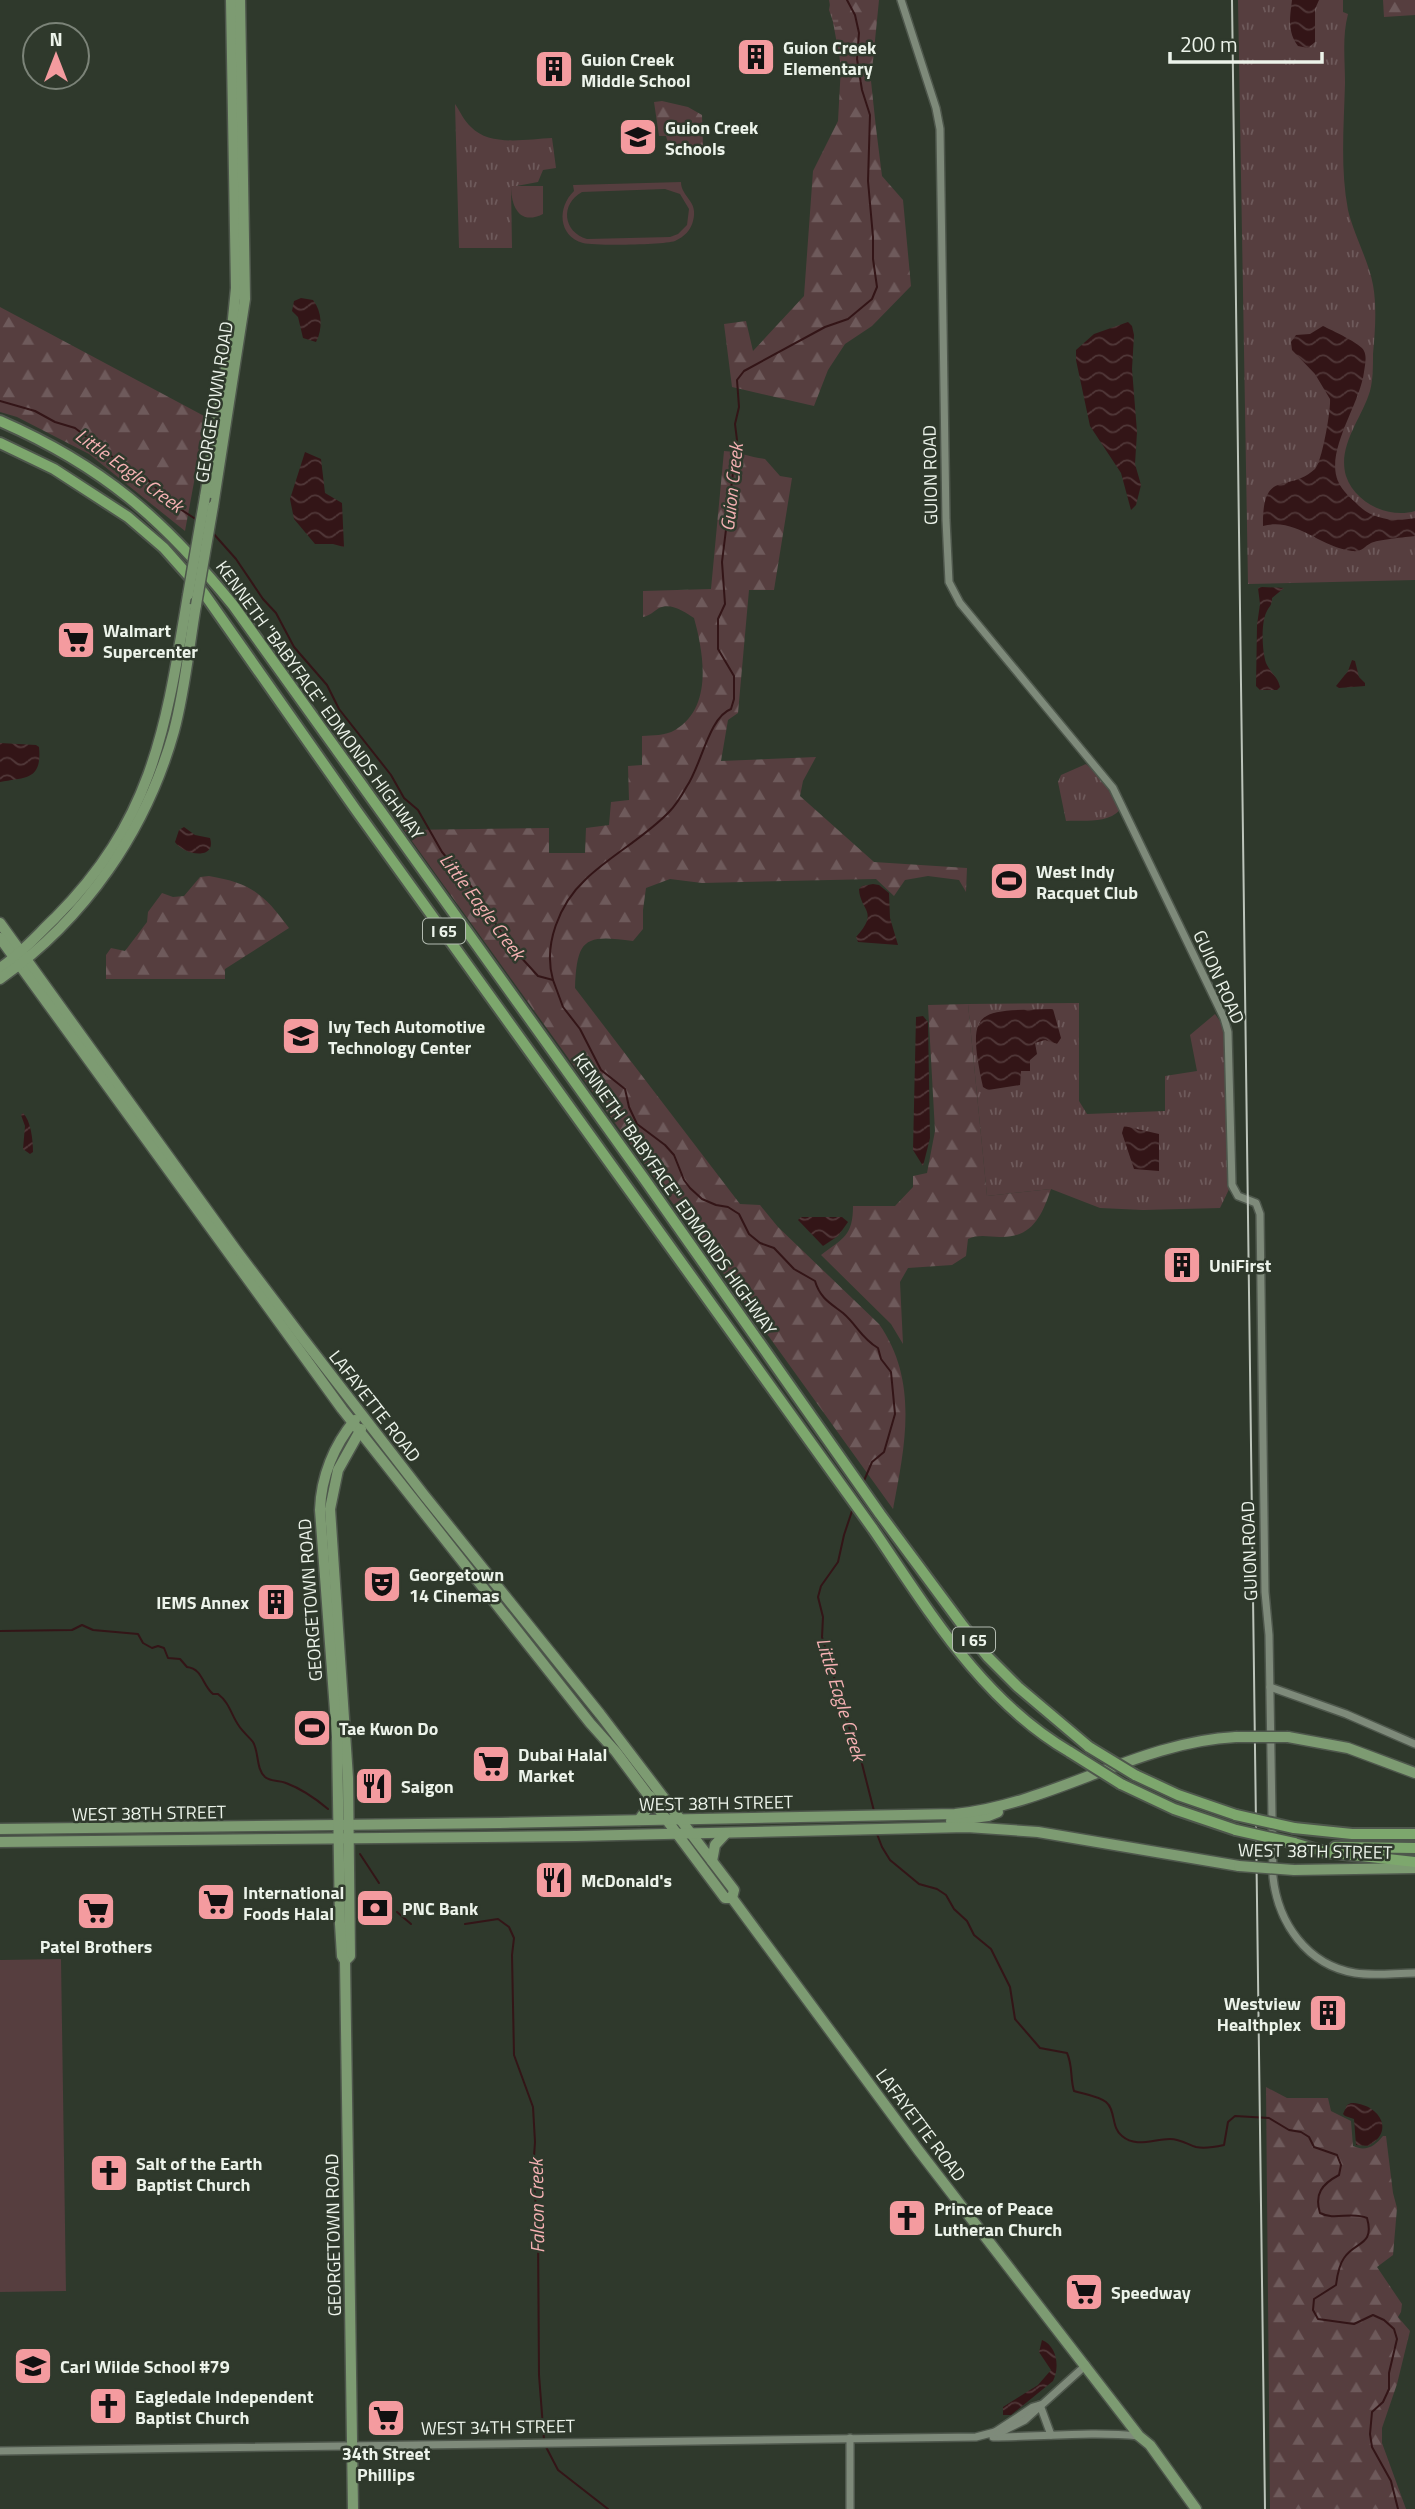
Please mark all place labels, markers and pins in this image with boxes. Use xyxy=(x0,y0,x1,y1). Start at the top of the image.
place label: Guion Creek Elementary xyxy=(783,34,877,82)
building icon: Guion Creek Elementary xyxy=(735,36,777,78)
place label: Guion Creek Middle School xyxy=(581,46,691,94)
building icon: Guion Creek Middle School xyxy=(533,48,575,90)
place label: Guion Creek Schools xyxy=(665,114,759,162)
school or university icon: Guion Creek Schools xyxy=(617,116,659,158)
place label: Walmart Supercenter xyxy=(103,617,198,665)
supermarket icon: Walmart Supercenter xyxy=(55,619,97,661)
place label: West Indy Racquet Club xyxy=(1036,858,1138,906)
sports icon: West Indy Racquet Club xyxy=(988,860,1030,902)
place label: Ivy Tech Automotive Technology Center xyxy=(328,1013,485,1061)
school or university icon: Ivy Tech Automotive Technology Center xyxy=(280,1015,322,1057)
building icon: UniFirst xyxy=(1161,1244,1203,1286)
place label: UniFirst xyxy=(1209,1252,1272,1279)
place label: Georgetown 14 Cinemas xyxy=(409,1561,504,1609)
theatre icon: Georgetown 14 Cinemas xyxy=(361,1563,403,1605)
building icon: IEMS Annex xyxy=(255,1581,297,1623)
place label: IEMS Annex xyxy=(156,1589,249,1616)
sports icon: Tae Kwon Do xyxy=(291,1707,333,1749)
place label: Tae Kwon Do xyxy=(339,1715,438,1742)
place label: Dubai Halal Market xyxy=(518,1741,607,1789)
supermarket icon: Dubai Halal Market xyxy=(470,1743,512,1785)
restaurant icon: Saigon xyxy=(353,1765,395,1807)
place label: Saigon xyxy=(401,1773,454,1800)
restaurant icon: McDonald's xyxy=(533,1859,575,1901)
place label: McDonald's xyxy=(581,1867,672,1894)
place label: International Foods Halal xyxy=(243,1879,344,1927)
supermarket icon: International Foods Halal xyxy=(195,1881,237,1923)
bank icon: PNC Bank xyxy=(354,1887,396,1929)
supermarket icon: Patel Brothers xyxy=(75,1890,117,1932)
place label: PNC Bank xyxy=(402,1895,479,1922)
place label: Patel Brothers xyxy=(40,1933,152,1960)
place label: Westview Healthplex xyxy=(1217,1990,1301,2038)
building icon: Westview Healthplex xyxy=(1307,1992,1349,2034)
place label: Salt of the Earth Baptist Church xyxy=(136,2150,262,2198)
church icon: Salt of the Earth Baptist Church xyxy=(88,2152,130,2194)
place label: Prince of Peace Lutheran Church xyxy=(934,2195,1062,2243)
church icon: Prince of Peace Lutheran Church xyxy=(886,2197,928,2239)
supermarket icon: Speedway xyxy=(1063,2271,1105,2313)
place label: Speedway xyxy=(1111,2279,1191,2306)
school or university icon: Carl Wilde School #79 xyxy=(12,2345,54,2387)
place label: Carl Wilde School #79 xyxy=(60,2353,230,2380)
place label: Eagledale Independent Baptist Church xyxy=(135,2383,314,2431)
church icon: Eagledale Independent Baptist Church xyxy=(87,2385,129,2427)
supermarket icon: 34th Street Phillips xyxy=(365,2397,407,2439)
place label: 34th Street Phillips xyxy=(342,2440,431,2488)

